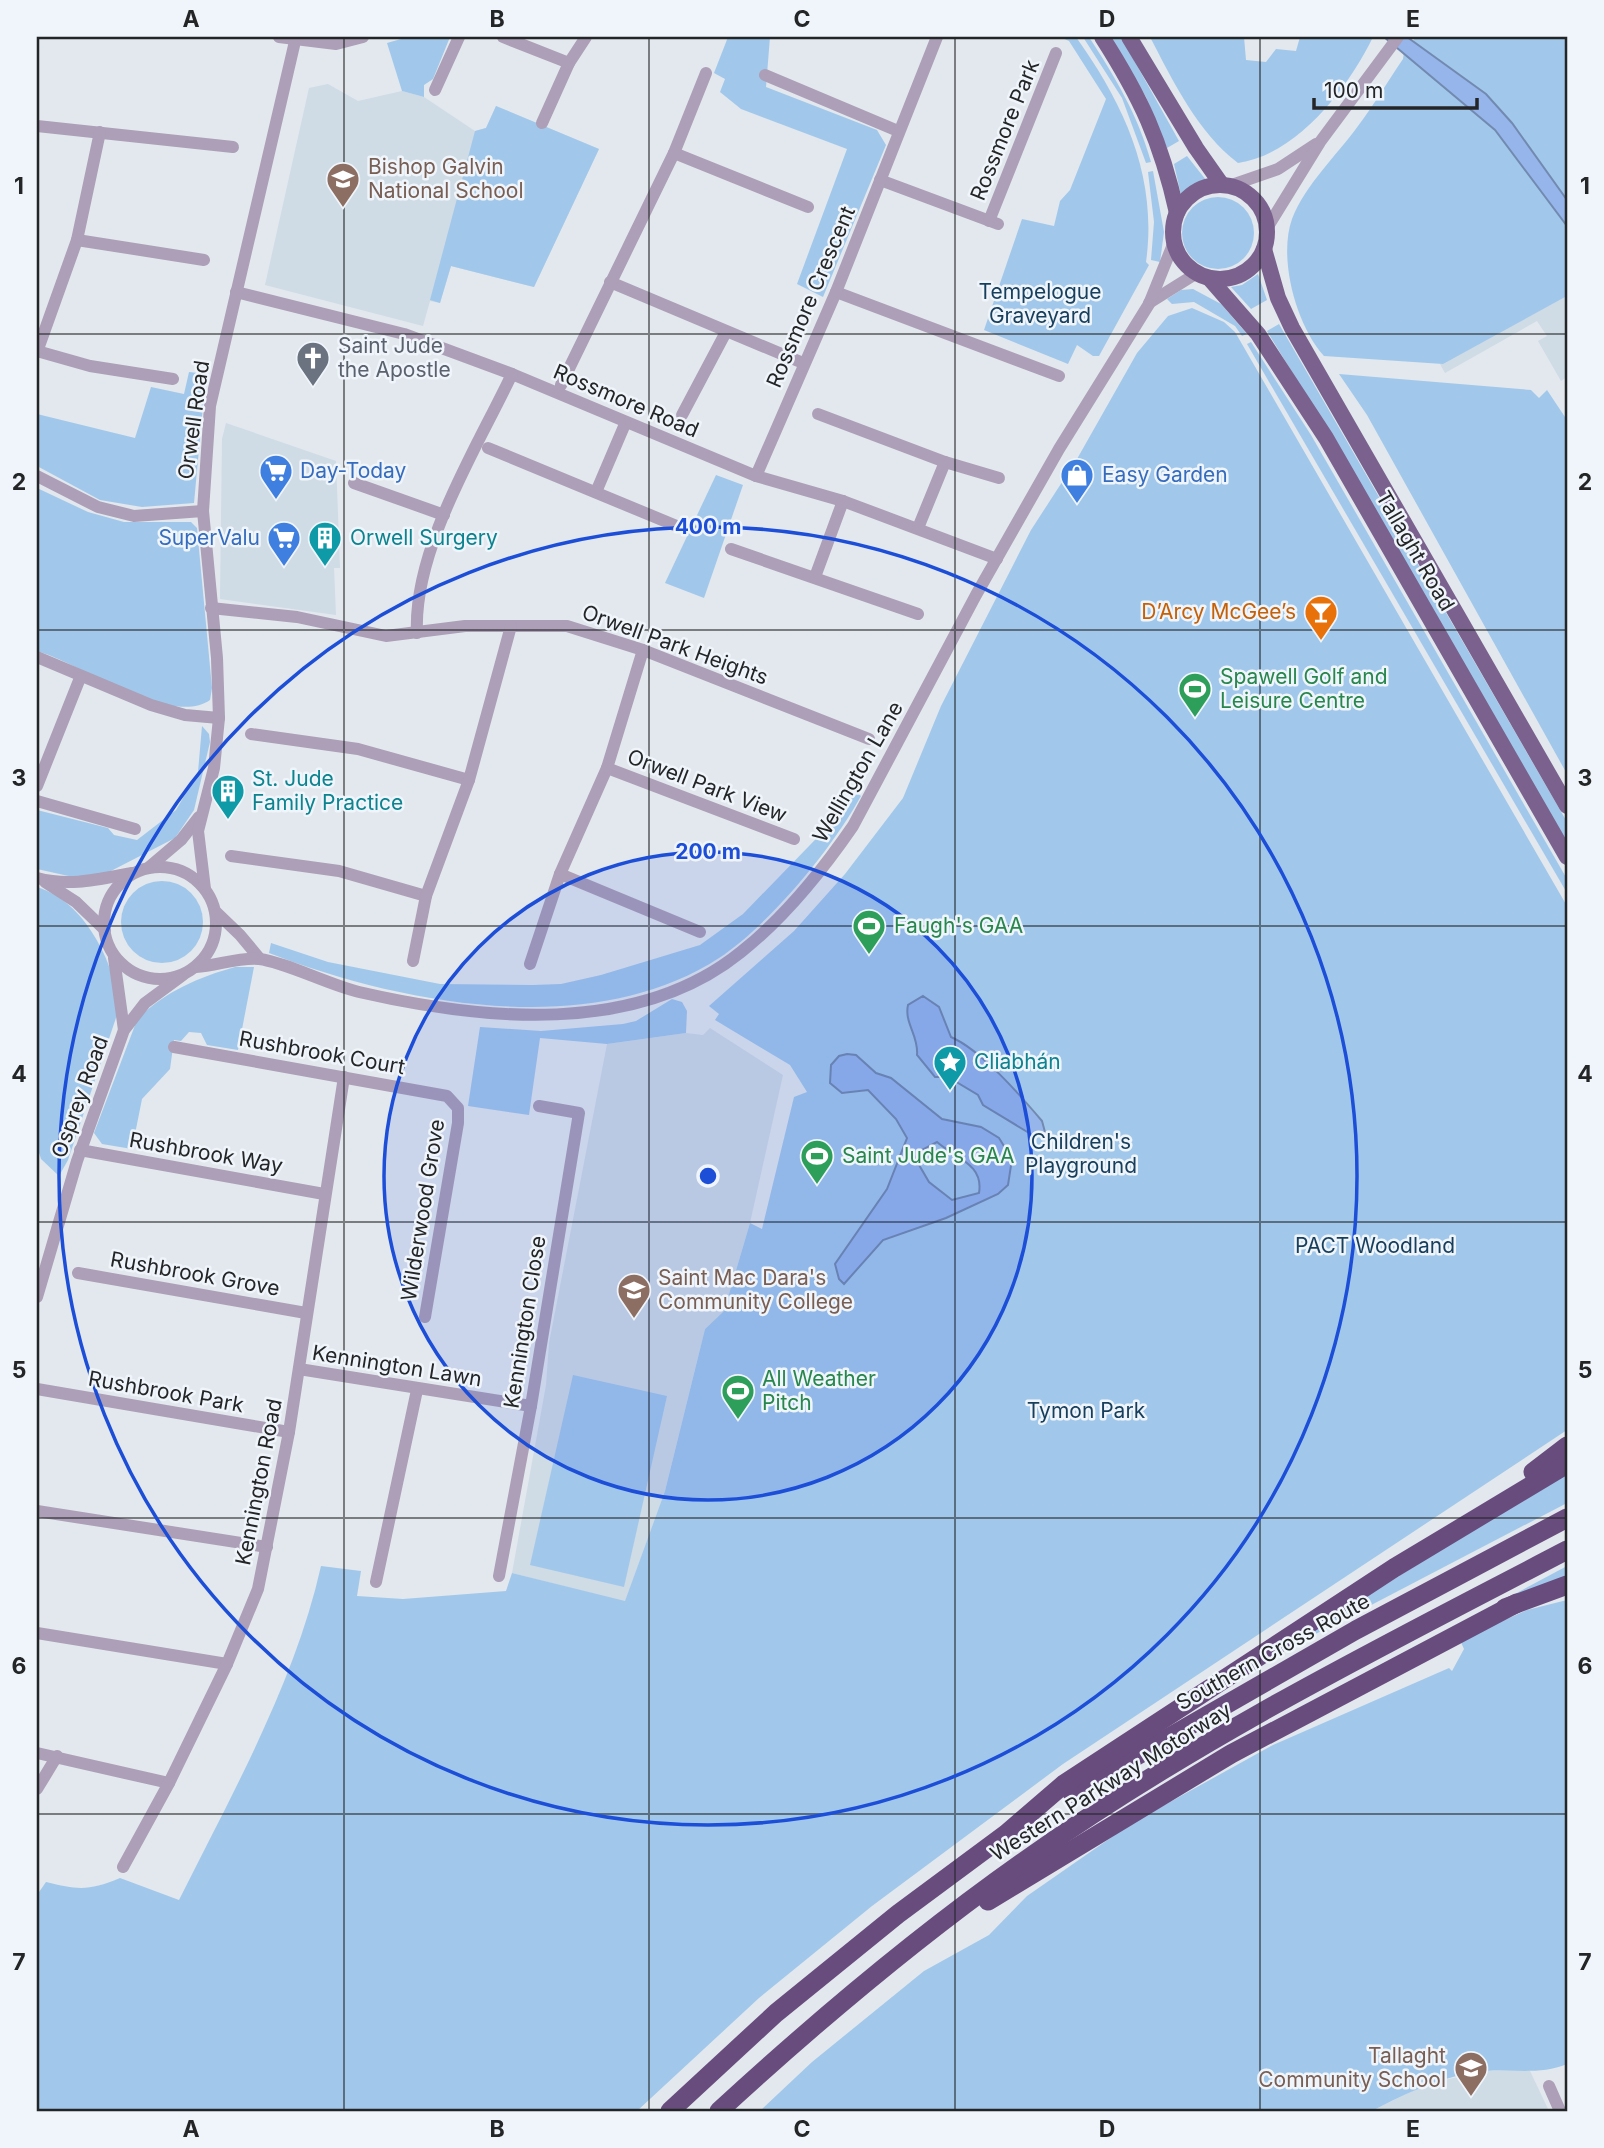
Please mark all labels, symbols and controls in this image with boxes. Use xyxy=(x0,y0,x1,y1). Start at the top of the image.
text: A xyxy=(182,5,200,33)
text: B xyxy=(489,5,505,33)
text: C xyxy=(793,5,811,33)
text: D xyxy=(1099,5,1115,33)
text: E xyxy=(1406,5,1420,33)
street label: Rossmore Park xyxy=(965,55,1044,204)
scale bar xyxy=(1314,66,1476,110)
text: 100 m xyxy=(1324,78,1383,103)
place label: Bishop Galvin National School xyxy=(368,154,524,203)
school or university icon: Bishop Galvin National School xyxy=(324,160,362,209)
text: 1 xyxy=(14,172,24,200)
text: 1 xyxy=(1580,172,1590,200)
street label: Rossmore Crescent xyxy=(761,202,860,391)
park label: Tempelogue Graveyard xyxy=(979,279,1101,328)
place label: Saint Jude the Apostle xyxy=(338,333,451,382)
church icon: Saint Jude the Apostle xyxy=(294,339,332,388)
street label: Orwell Road xyxy=(173,359,214,481)
street label: Rossmore Road xyxy=(550,359,703,442)
supermarket icon: Day-Today xyxy=(257,452,295,501)
shop icon: Easy Garden xyxy=(1058,456,1096,505)
place label: Day-Today xyxy=(300,458,407,483)
place label: Easy Garden xyxy=(1102,462,1228,487)
text: 2 xyxy=(12,468,26,496)
text: 2 xyxy=(1578,468,1592,496)
street label: Tallaght Road xyxy=(1371,486,1460,615)
text: 400 m xyxy=(675,514,741,539)
supermarket icon: SuperValu xyxy=(265,519,303,568)
building icon: Orwell Surgery xyxy=(306,519,344,568)
place label: SuperValu xyxy=(158,525,260,550)
place label: Orwell Surgery xyxy=(350,525,498,550)
bar icon: D’Arcy McGee’s xyxy=(1302,593,1340,642)
street label: Orwell Park Heights xyxy=(579,599,772,690)
place label: D’Arcy McGee’s xyxy=(1141,599,1296,624)
place label: Spawell Golf and Leisure Centre xyxy=(1220,664,1388,713)
sports icon: Spawell Golf and Leisure Centre xyxy=(1176,670,1214,719)
street label: Wellington Lane xyxy=(807,697,908,847)
street label: Orwell Park View xyxy=(624,744,790,827)
text: 3 xyxy=(12,764,26,792)
text: 3 xyxy=(1578,764,1592,792)
place label: St. Jude Family Practice xyxy=(252,766,403,815)
building icon: St. Jude Family Practice xyxy=(209,772,247,821)
text: 200 m xyxy=(675,839,741,864)
sports icon: Faugh's GAA xyxy=(850,907,888,956)
place label: Faugh's GAA xyxy=(894,913,1023,938)
street label: Rushbrook Court xyxy=(237,1026,407,1079)
street label: Osprey Road xyxy=(46,1033,113,1161)
place icon: Cliabhán xyxy=(931,1043,969,1092)
place label: Cliabhán xyxy=(974,1049,1061,1074)
text: 4 xyxy=(11,1060,27,1088)
text: 4 xyxy=(1577,1060,1593,1088)
street label: Wilderwood Grove xyxy=(396,1117,449,1303)
street label: Rushbrook Way xyxy=(127,1127,285,1178)
park label: Children's Playground xyxy=(1025,1129,1137,1178)
sports icon: Saint Jude's GAA xyxy=(798,1137,836,1186)
place label: Saint Jude's GAA xyxy=(842,1143,1015,1168)
centre of rings xyxy=(696,1164,720,1188)
park label: PACT Woodland xyxy=(1295,1233,1455,1258)
street label: Kennington Close xyxy=(499,1234,551,1410)
street label: Rushbrook Grove xyxy=(108,1246,282,1301)
place label: Saint Mac Dara's Community College xyxy=(658,1265,853,1314)
school or university icon: Saint Mac Dara's Community College xyxy=(615,1271,653,1320)
street label: Kennington Lawn xyxy=(310,1340,484,1391)
text: 5 xyxy=(12,1356,26,1384)
text: 5 xyxy=(1578,1356,1592,1384)
street label: Rushbrook Park xyxy=(86,1366,246,1418)
place label: All Weather Pitch xyxy=(762,1366,876,1415)
sports icon: All Weather Pitch xyxy=(719,1372,757,1421)
street label: Kennington Road xyxy=(230,1397,287,1567)
park label: Tymon Park xyxy=(1027,1398,1146,1423)
street label: Southern Cross Route xyxy=(1172,1588,1374,1715)
text: 6 xyxy=(12,1652,26,1680)
text: 6 xyxy=(1578,1652,1592,1680)
street label: Western Parkway Motorway xyxy=(986,1697,1236,1866)
text: 7 xyxy=(12,1948,26,1976)
text: 7 xyxy=(1578,1948,1592,1976)
place label: Tallaght Community School xyxy=(1258,2043,1446,2092)
school or university icon: Tallaght Community School xyxy=(1452,2049,1490,2098)
text: A xyxy=(182,2115,200,2143)
text: B xyxy=(489,2115,505,2143)
text: C xyxy=(793,2115,811,2143)
text: D xyxy=(1099,2115,1115,2143)
text: E xyxy=(1406,2115,1420,2143)

